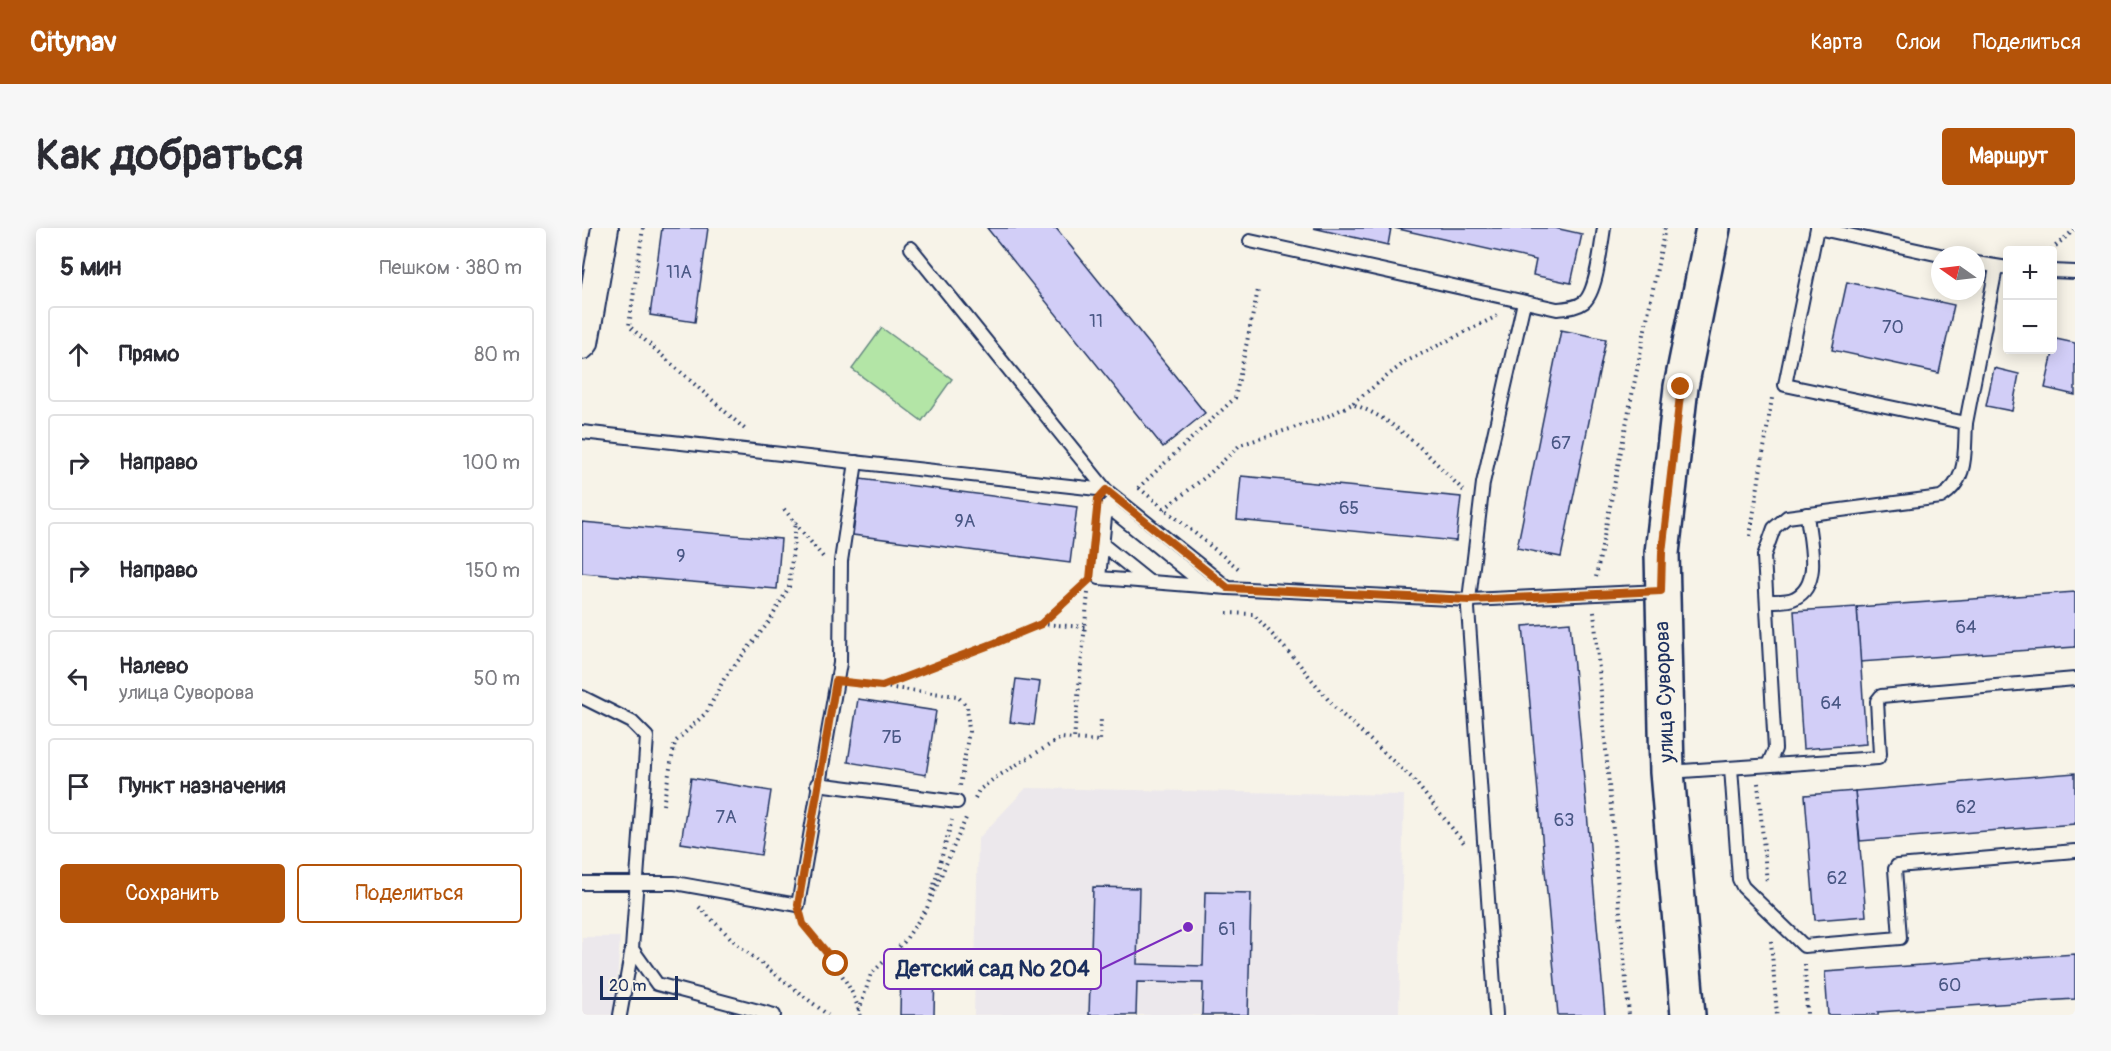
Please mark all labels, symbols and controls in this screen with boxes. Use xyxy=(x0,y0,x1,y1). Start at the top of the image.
text: Citynav xyxy=(30,25,117,60)
text: Карта xyxy=(1810,29,1862,56)
text: Слои xyxy=(1895,29,1940,56)
text: Поделиться xyxy=(1973,29,2081,56)
button: Маршрут xyxy=(1942,128,2075,185)
text: Как добраться xyxy=(36,130,303,182)
north arrow xyxy=(1931,246,1985,300)
map controls xyxy=(2003,246,2057,354)
button: + xyxy=(2003,246,2057,300)
text: 5 мин xyxy=(60,251,121,283)
text: Пешком · 380 m xyxy=(380,255,522,280)
house number: 11А xyxy=(666,261,692,284)
button: − xyxy=(2003,300,2057,354)
house number: 11 xyxy=(1089,310,1103,333)
house number: 70 xyxy=(1882,316,1904,339)
icon: ahead xyxy=(62,338,95,371)
text: Прямо xyxy=(119,340,179,368)
text: 80 m xyxy=(474,342,520,367)
route end xyxy=(1667,373,1693,399)
house number: 67 xyxy=(1551,432,1571,455)
icon: right xyxy=(62,446,95,479)
text: Направо xyxy=(119,448,198,476)
text: 100 m xyxy=(463,450,520,475)
house number: 65 xyxy=(1339,497,1359,520)
house number: 9А xyxy=(955,510,976,533)
house number: 9 xyxy=(676,545,686,568)
icon: right xyxy=(62,554,95,587)
text: Направо xyxy=(119,556,198,584)
text: 150 m xyxy=(466,558,520,583)
house number: 64 xyxy=(1956,616,1977,639)
street label: улица Суворова xyxy=(1649,621,1680,764)
text: Налево xyxy=(119,652,188,680)
icon: left xyxy=(62,662,95,695)
text: 50 m xyxy=(473,666,520,691)
text: улица Суворова xyxy=(119,680,254,705)
house number: 64 xyxy=(1821,692,1842,715)
house number: 7Б xyxy=(882,726,902,749)
icon: arrive xyxy=(62,770,95,803)
text: Пункт назначения xyxy=(119,772,286,800)
house number: 62 xyxy=(1956,796,1976,819)
house number: 7А xyxy=(715,806,737,829)
house number: 63 xyxy=(1554,809,1574,832)
button: Сохранить xyxy=(60,864,285,923)
button: Поделиться xyxy=(297,864,522,923)
house number: 62 xyxy=(1827,867,1847,890)
house number: 61 xyxy=(1218,918,1236,941)
callout: Детский сад № 204 xyxy=(884,949,1101,989)
route start xyxy=(822,950,848,976)
text: Детский сад № 204 xyxy=(894,955,1090,983)
scale bar xyxy=(600,973,678,1000)
house number: 60 xyxy=(1939,974,1961,997)
text: 20 m xyxy=(609,976,647,996)

